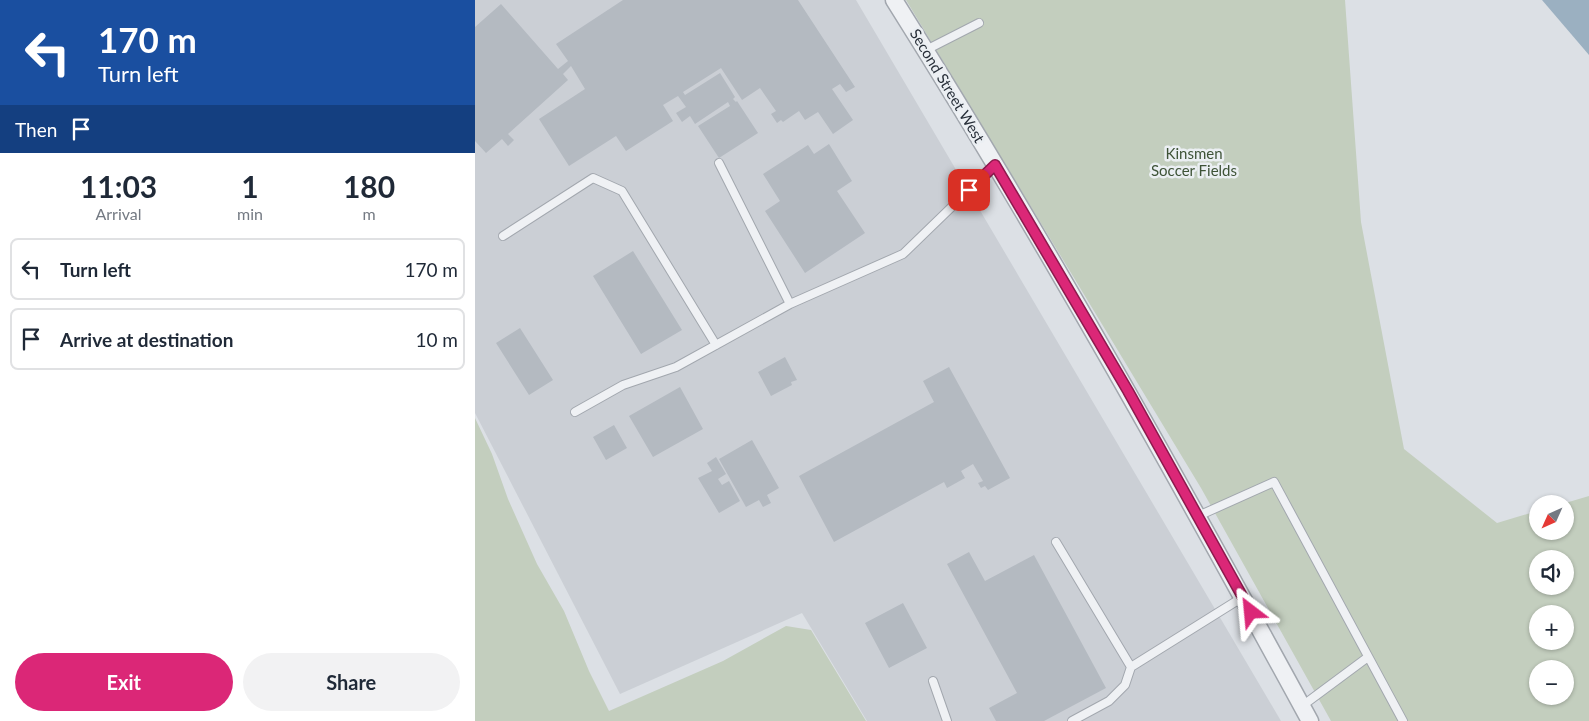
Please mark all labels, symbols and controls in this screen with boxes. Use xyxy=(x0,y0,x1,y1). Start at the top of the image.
text: 170 m xyxy=(98,18,197,60)
icon: left xyxy=(15,20,80,85)
street label: Second Street West xyxy=(907,25,989,146)
text: Turn left xyxy=(98,60,179,87)
icon: arrive xyxy=(67,115,95,143)
text: Then xyxy=(15,118,57,141)
park label: Kinsmen Soccer Fields xyxy=(1151,144,1237,179)
text: 11:03 xyxy=(80,168,157,204)
text: 1 xyxy=(241,168,259,204)
text: 180 xyxy=(343,168,395,204)
pin xyxy=(948,169,990,211)
icon: arrive xyxy=(955,176,983,204)
text: Arrival xyxy=(95,204,142,223)
text: min xyxy=(237,204,263,223)
text: m xyxy=(362,204,376,223)
icon: left xyxy=(17,255,45,283)
text: Turn left xyxy=(60,258,131,281)
text: 170 m xyxy=(404,258,458,281)
icon: arrive xyxy=(17,325,45,353)
text: Arrive at destination xyxy=(60,328,233,351)
text: 10 m xyxy=(415,328,458,351)
north arrow xyxy=(1529,495,1574,540)
map controls xyxy=(1529,495,1574,705)
button: sound xyxy=(1529,550,1574,595)
position arrow xyxy=(1224,585,1276,637)
button: + xyxy=(1529,605,1574,650)
button: Exit xyxy=(15,653,233,711)
button: Share xyxy=(243,653,460,711)
button: − xyxy=(1529,660,1574,705)

